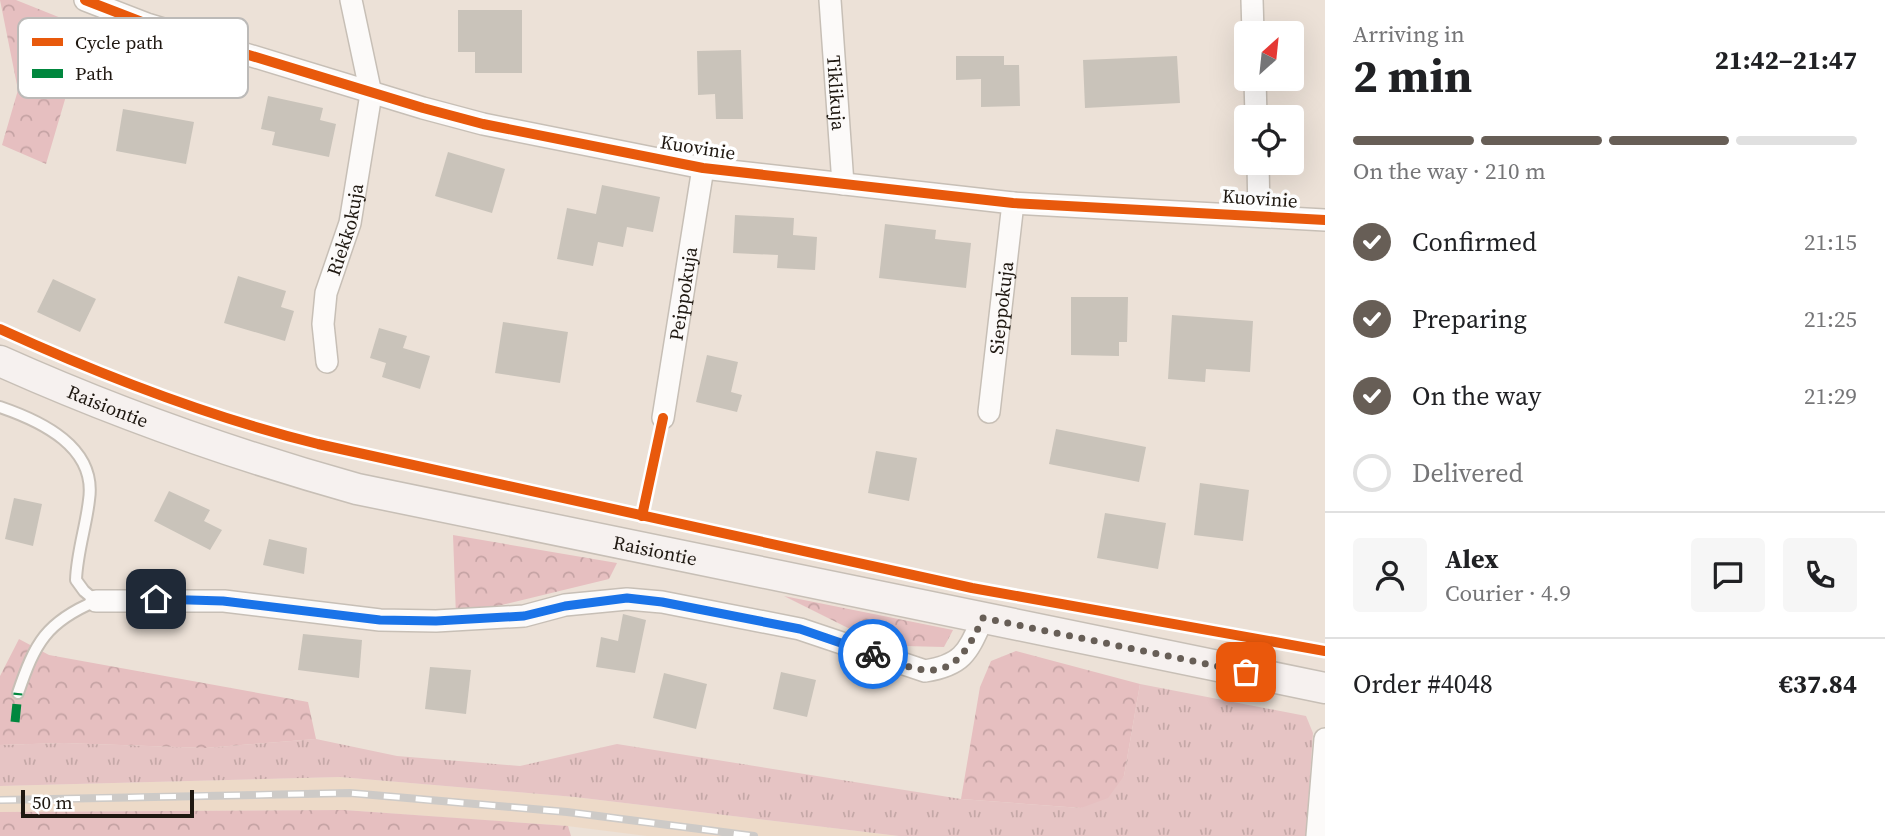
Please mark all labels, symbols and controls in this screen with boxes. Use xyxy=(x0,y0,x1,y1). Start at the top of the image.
legend xyxy=(18,18,248,98)
text: Arriving in xyxy=(1353,18,1465,50)
north arrow xyxy=(1234,21,1304,91)
map controls xyxy=(1234,21,1304,175)
text: Cycle path xyxy=(75,29,164,55)
text: 21:42–21:47 xyxy=(1715,42,1857,78)
text: 2 min xyxy=(1353,44,1472,107)
street label: Tiklikuja xyxy=(821,54,852,132)
text: Path xyxy=(75,60,113,86)
button: locate xyxy=(1234,105,1304,175)
street label: Kuovinie xyxy=(659,128,737,166)
text: On the way · 210 m xyxy=(1353,155,1546,187)
street label: Riekkokuja xyxy=(320,181,369,279)
street label: Kuovinie xyxy=(1221,182,1299,214)
icon: check xyxy=(1353,223,1391,261)
text: Confirmed xyxy=(1412,224,1537,260)
text: 21:15 xyxy=(1804,226,1857,258)
street label: Peippokuja xyxy=(663,245,703,342)
street label: Sieppokuja xyxy=(983,259,1019,356)
icon: check xyxy=(1353,300,1391,338)
text: Preparing xyxy=(1412,301,1527,337)
text: 21:25 xyxy=(1804,303,1857,335)
icon: check xyxy=(1353,377,1391,415)
street label: Raisiontie xyxy=(64,378,152,434)
text: On the way xyxy=(1412,378,1541,414)
text: 21:29 xyxy=(1804,380,1857,412)
text: Delivered xyxy=(1412,455,1523,491)
street label: Raisiontie xyxy=(611,529,699,572)
button: person xyxy=(1353,538,1427,612)
button: chat xyxy=(1691,538,1765,612)
button: phone xyxy=(1783,538,1857,612)
text: Alex xyxy=(1445,541,1499,577)
pin xyxy=(126,569,186,629)
text: Courier · 4.9 xyxy=(1445,577,1571,609)
icon: home xyxy=(137,580,175,618)
courier xyxy=(838,619,908,689)
icon: bike xyxy=(854,635,892,673)
pin xyxy=(1216,642,1276,702)
icon: bag xyxy=(1227,653,1265,691)
text: Order #4048 xyxy=(1353,666,1493,702)
text: €37.84 xyxy=(1779,666,1857,702)
scale bar xyxy=(21,787,194,819)
text: 50 m xyxy=(32,789,73,815)

